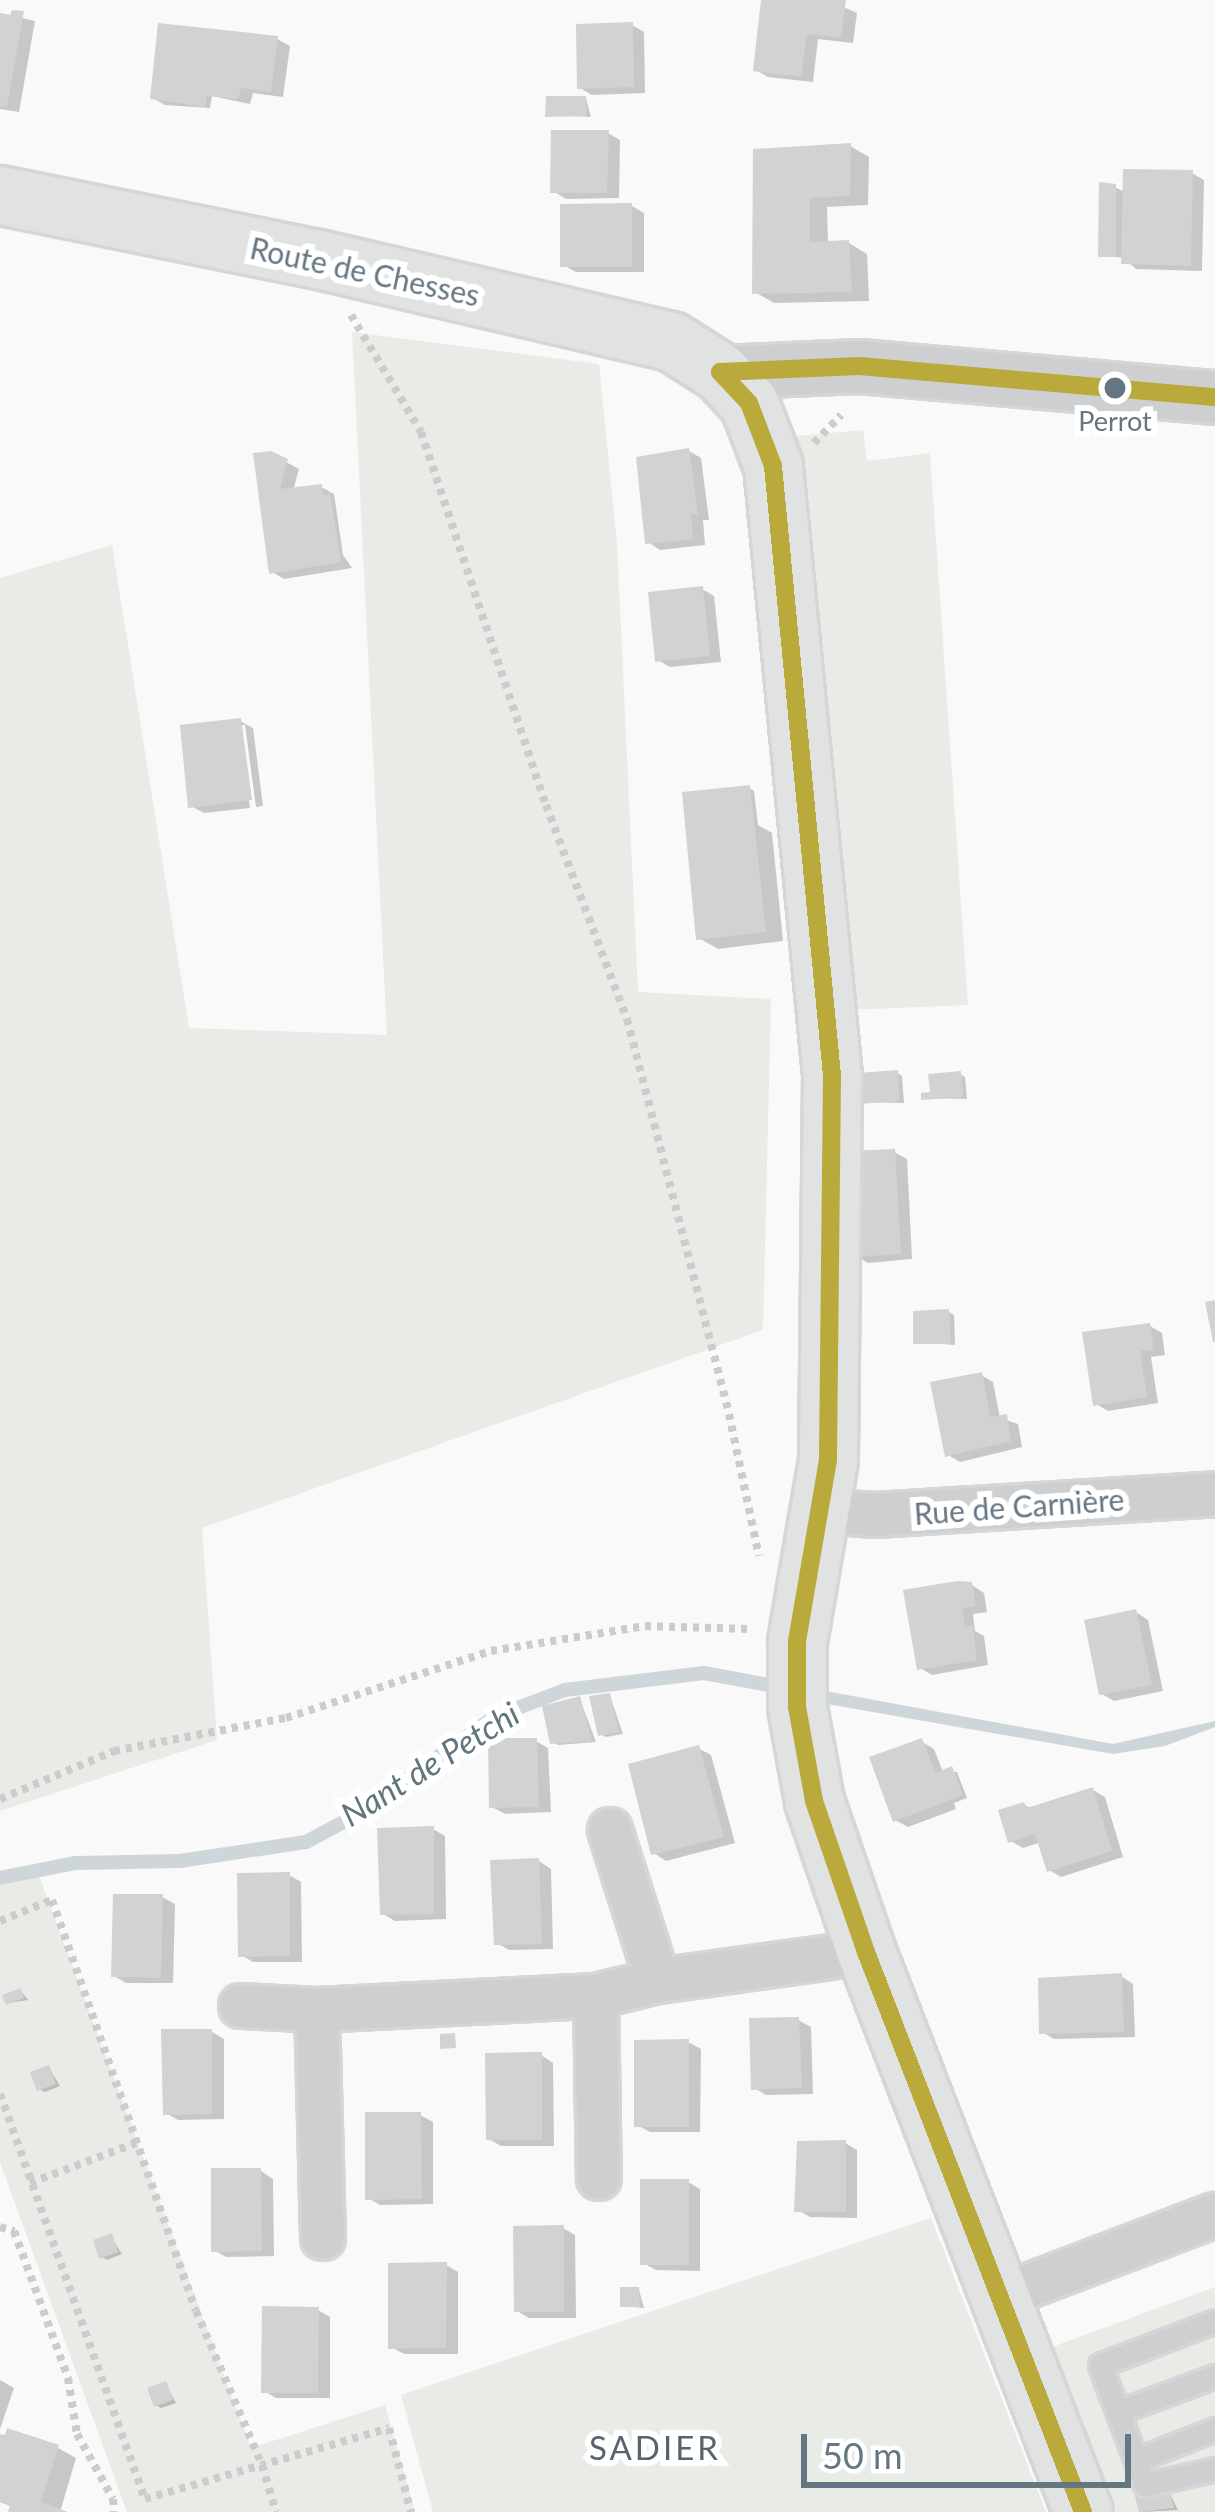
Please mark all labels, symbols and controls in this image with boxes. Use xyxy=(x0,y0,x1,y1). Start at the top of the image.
street label: Route de Chesses xyxy=(247,229,483,313)
marker: Perrot xyxy=(1104,377,1126,399)
place label: Perrot xyxy=(1078,405,1152,437)
street label: Rue de Carnière xyxy=(913,1481,1125,1531)
water label: Nant de Petchi xyxy=(334,1694,526,1834)
scale bar xyxy=(807,2410,1137,2484)
district label: SADIER xyxy=(589,2428,721,2468)
text: 50 m xyxy=(822,2433,903,2477)

